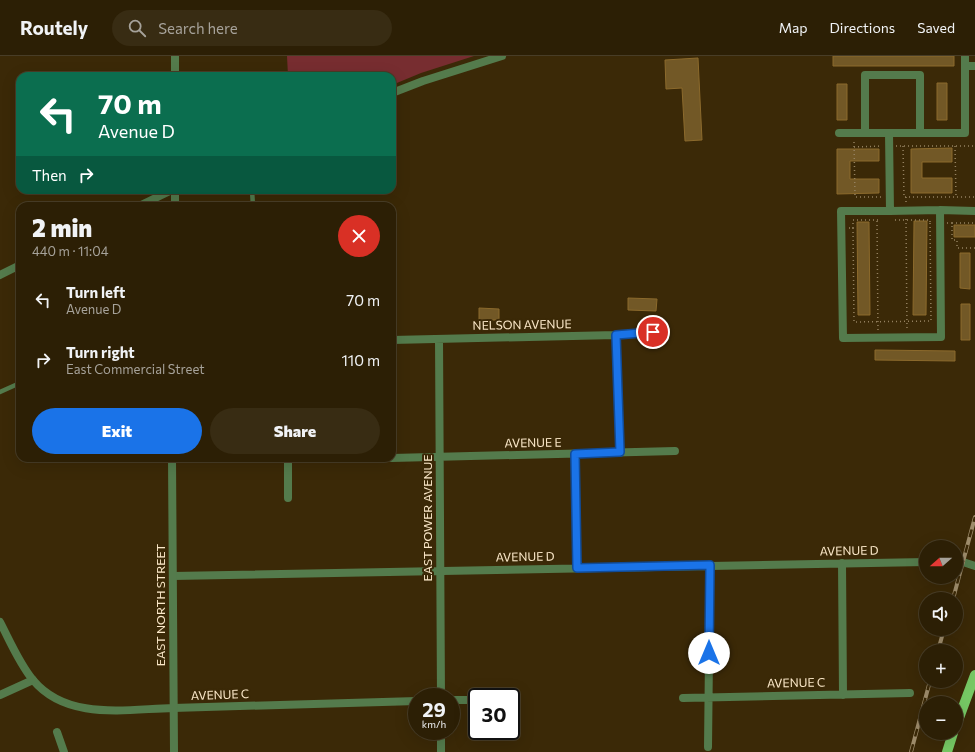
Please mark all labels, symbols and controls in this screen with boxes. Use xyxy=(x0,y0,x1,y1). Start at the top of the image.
search box xyxy=(112,10,392,46)
text: Routely xyxy=(20,16,88,39)
icon: search xyxy=(126,17,148,39)
text: Search here xyxy=(158,19,238,37)
text: Map xyxy=(779,19,808,36)
text: Directions xyxy=(830,19,895,36)
text: Saved xyxy=(917,19,955,36)
text: 70 m xyxy=(98,86,162,120)
icon: left xyxy=(32,88,84,140)
text: Avenue D xyxy=(98,120,175,142)
icon: right xyxy=(75,164,97,186)
text: Then xyxy=(32,166,67,184)
text: 2 min xyxy=(32,213,92,242)
button: close xyxy=(338,215,380,257)
text: 440 m · 11:04 xyxy=(32,243,108,259)
text: Turn left xyxy=(66,283,125,301)
icon: left xyxy=(32,289,54,311)
text: 70 m xyxy=(346,291,380,309)
text: Avenue D xyxy=(66,301,121,317)
pin xyxy=(636,315,670,349)
street label: NELSON AVENUE xyxy=(472,316,572,332)
icon: arrive xyxy=(642,321,664,343)
text: Turn right xyxy=(66,343,135,361)
icon: right xyxy=(32,349,54,371)
text: 110 m xyxy=(341,351,380,369)
text: East Commercial Street xyxy=(66,361,205,377)
button: Exit xyxy=(32,408,202,454)
button: Share xyxy=(210,408,380,454)
street label: AVENUE E xyxy=(504,435,562,449)
street label: EAST POWER AVENUE xyxy=(420,455,434,581)
north arrow xyxy=(919,540,963,584)
map controls xyxy=(919,540,963,740)
street label: AVENUE D xyxy=(819,542,879,558)
street label: EAST NORTH STREET xyxy=(153,543,167,666)
street label: AVENUE D xyxy=(495,548,555,564)
button: sound xyxy=(919,592,963,636)
position arrow xyxy=(688,632,730,674)
button: + xyxy=(919,644,963,688)
street label: AVENUE C xyxy=(767,674,825,690)
street label: AVENUE C xyxy=(191,686,249,702)
speed limit sign: 30 xyxy=(468,688,520,740)
button: − xyxy=(919,696,963,740)
text: 29 xyxy=(422,697,446,721)
text: km/h xyxy=(422,718,446,730)

